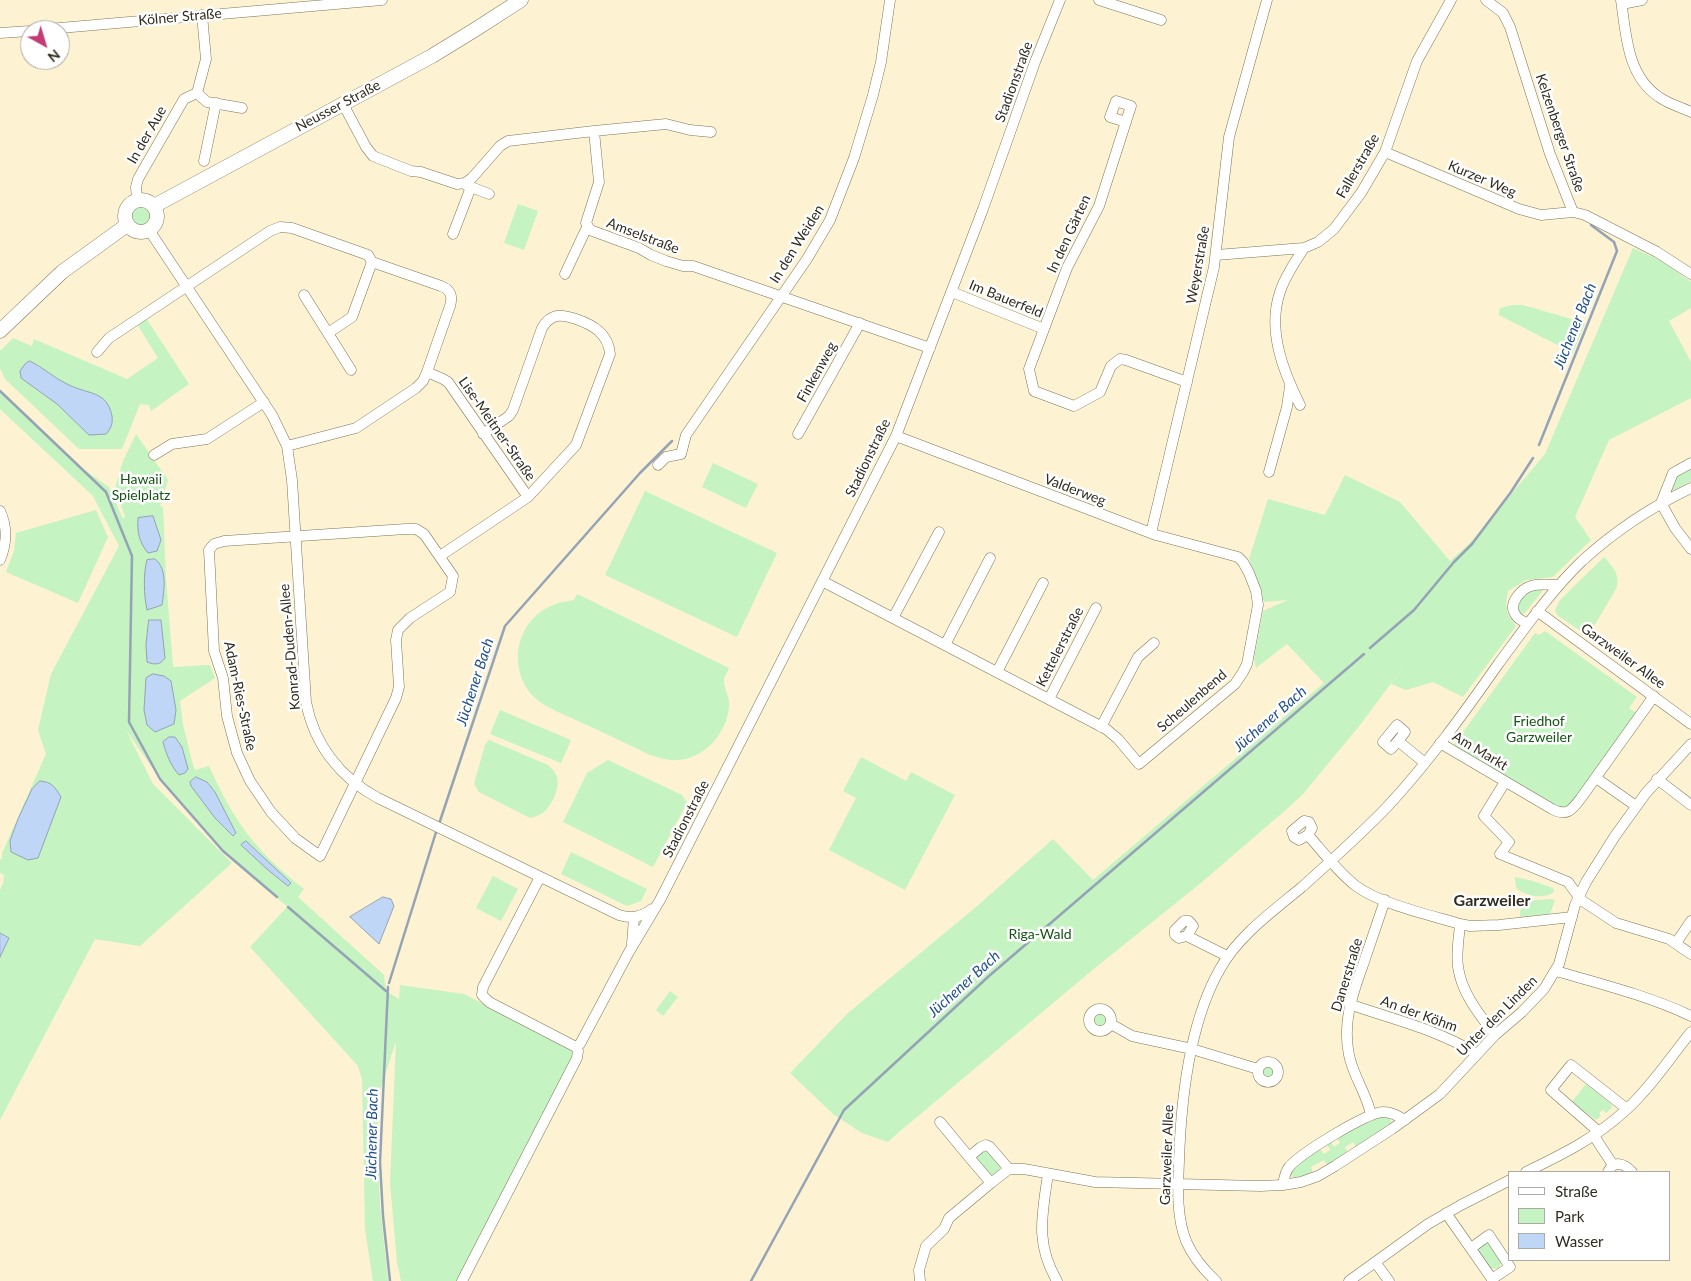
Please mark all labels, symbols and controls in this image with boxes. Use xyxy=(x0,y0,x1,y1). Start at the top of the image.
street label: Kölner Straße xyxy=(138,5,222,29)
north arrow xyxy=(20,20,70,70)
street label: Stadionstraße xyxy=(992,39,1036,125)
text: N xyxy=(45,46,64,66)
street label: Kelzenberger Straße xyxy=(1532,72,1588,194)
street label: Neusser Straße xyxy=(293,77,383,135)
street label: In der Aue xyxy=(124,103,170,167)
street label: Fallerstraße xyxy=(1333,131,1383,201)
street label: Kurzer Weg xyxy=(1445,157,1519,201)
street label: In den Gärten xyxy=(1044,192,1094,276)
street label: In den Weiden xyxy=(766,202,828,286)
street label: Amselstraße xyxy=(604,214,682,258)
street label: Weyerstraße xyxy=(1183,225,1213,305)
street label: Im Bauerfeld xyxy=(967,277,1045,321)
water label: Jüchener Bach xyxy=(1550,281,1600,371)
street label: Finkenweg xyxy=(794,339,840,405)
street label: Lise-Meitner-Straße xyxy=(455,374,539,484)
street label: Stadionstraße xyxy=(842,416,894,500)
park label: Hawaii Spielplatz xyxy=(112,471,170,504)
street label: Valderweg xyxy=(1042,471,1108,509)
street label: Konrad-Duden-Allee xyxy=(276,583,304,711)
street label: Kettelerstraße xyxy=(1033,604,1087,690)
street label: Garzweiler Allee xyxy=(1577,620,1669,692)
water label: Jüchener Bach xyxy=(452,636,498,728)
street label: Adam-Ries-Straße xyxy=(220,640,260,752)
street label: Scheulenbend xyxy=(1154,666,1230,736)
water label: Jüchener Bach xyxy=(1230,682,1310,756)
park label: Friedhof Garzweiler xyxy=(1506,713,1572,746)
street label: Am Markt xyxy=(1449,728,1511,774)
street label: Stadionstraße xyxy=(659,777,713,861)
district label: Garzweiler xyxy=(1454,891,1530,911)
park label: Riga-Wald xyxy=(1008,926,1072,942)
street label: Danerstraße xyxy=(1328,936,1366,1014)
water label: Jüchener Bach xyxy=(924,947,1004,1021)
street label: Unter den Linden xyxy=(1453,972,1541,1060)
street label: An der Köhm xyxy=(1378,992,1460,1036)
water label: Jüchener Bach xyxy=(362,1088,382,1180)
street label: Garzweiler Allee xyxy=(1157,1105,1177,1205)
legend xyxy=(1508,1171,1671,1261)
text: Straße xyxy=(1555,1182,1598,1200)
text: Park xyxy=(1555,1207,1584,1225)
text: Wasser xyxy=(1555,1232,1604,1250)

